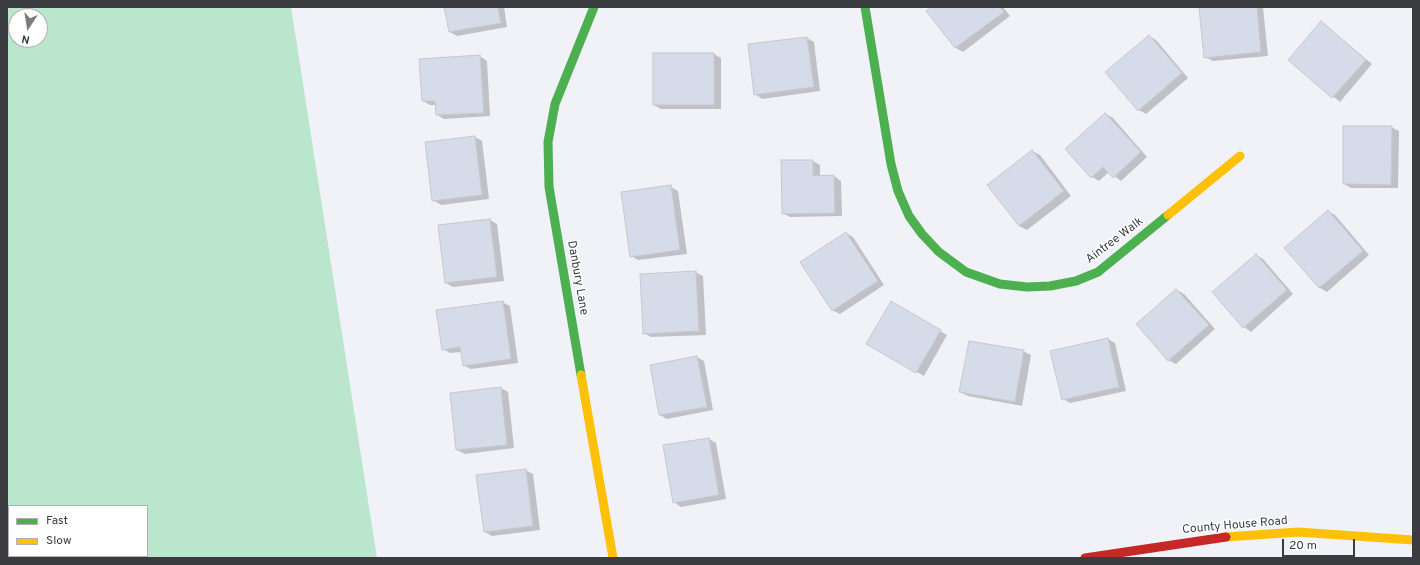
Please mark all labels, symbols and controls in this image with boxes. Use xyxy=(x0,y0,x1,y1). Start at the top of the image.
north arrow xyxy=(8,8,48,48)
text: N xyxy=(20,31,31,46)
street label: Aintree Walk xyxy=(1084,215,1146,267)
street label: Danbury Lane xyxy=(563,240,591,316)
legend xyxy=(8,505,148,557)
text: Fast xyxy=(46,513,68,529)
street label: County House Road xyxy=(1182,514,1288,538)
scale bar xyxy=(1284,531,1357,557)
text: Slow xyxy=(46,533,72,549)
text: 20 m xyxy=(1289,538,1317,554)

